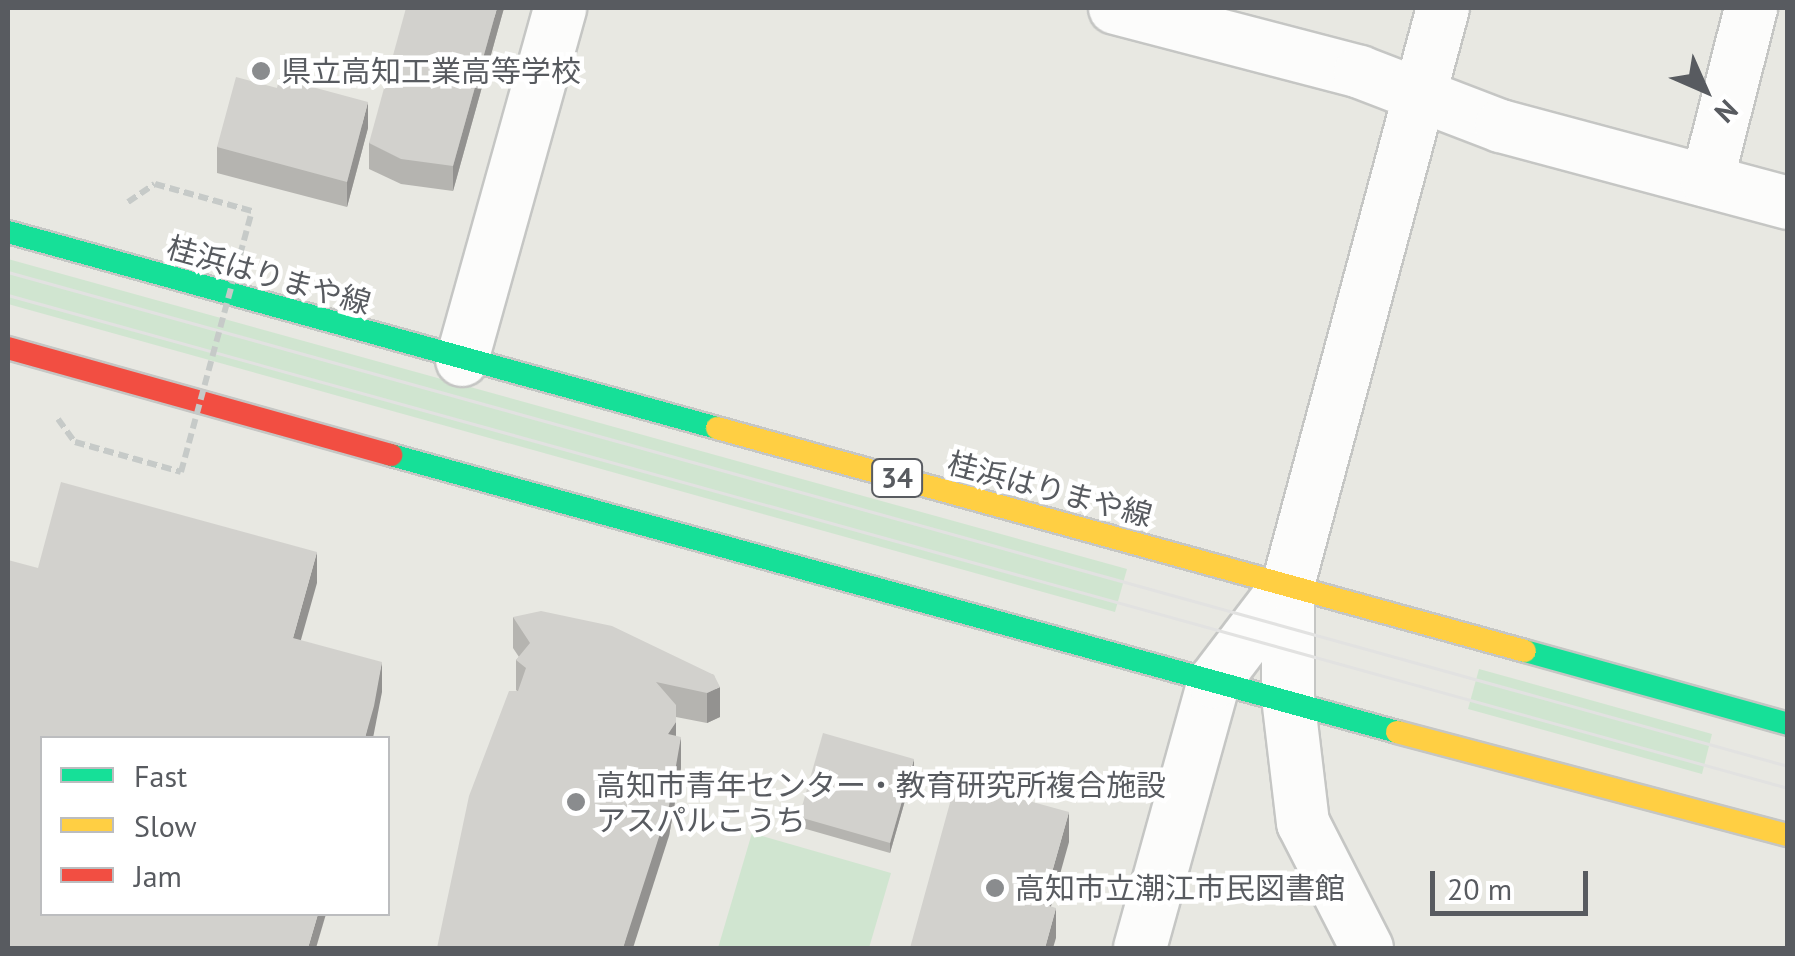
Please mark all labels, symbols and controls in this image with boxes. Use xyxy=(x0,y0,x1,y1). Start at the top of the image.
north arrow xyxy=(1655,40,1755,140)
place label: 県立高知工業高等学校 xyxy=(281,53,581,89)
marker: 県立高知工業高等学校 xyxy=(250,60,272,82)
text: N xyxy=(1707,92,1746,131)
street label: 桂浜はりまや線 xyxy=(163,229,375,321)
street label: 桂浜はりまや線 xyxy=(944,444,1156,534)
road number: 34 xyxy=(870,455,924,501)
legend xyxy=(40,736,390,916)
text: Fast xyxy=(134,756,187,795)
place label: 高知市青年センター・教育研究所複合施設 アスパルこうち xyxy=(596,767,1166,838)
marker: 高知市青年センター・教育研究所複合施設 アスパルこうち xyxy=(565,791,587,813)
text: Slow xyxy=(134,806,197,845)
scale bar xyxy=(1435,851,1592,913)
text: Jam xyxy=(134,856,182,895)
text: 20 m xyxy=(1447,869,1512,908)
place label: 高知市立潮江市民図書館 xyxy=(1015,870,1345,906)
marker: 高知市立潮江市民図書館 xyxy=(984,877,1006,899)

